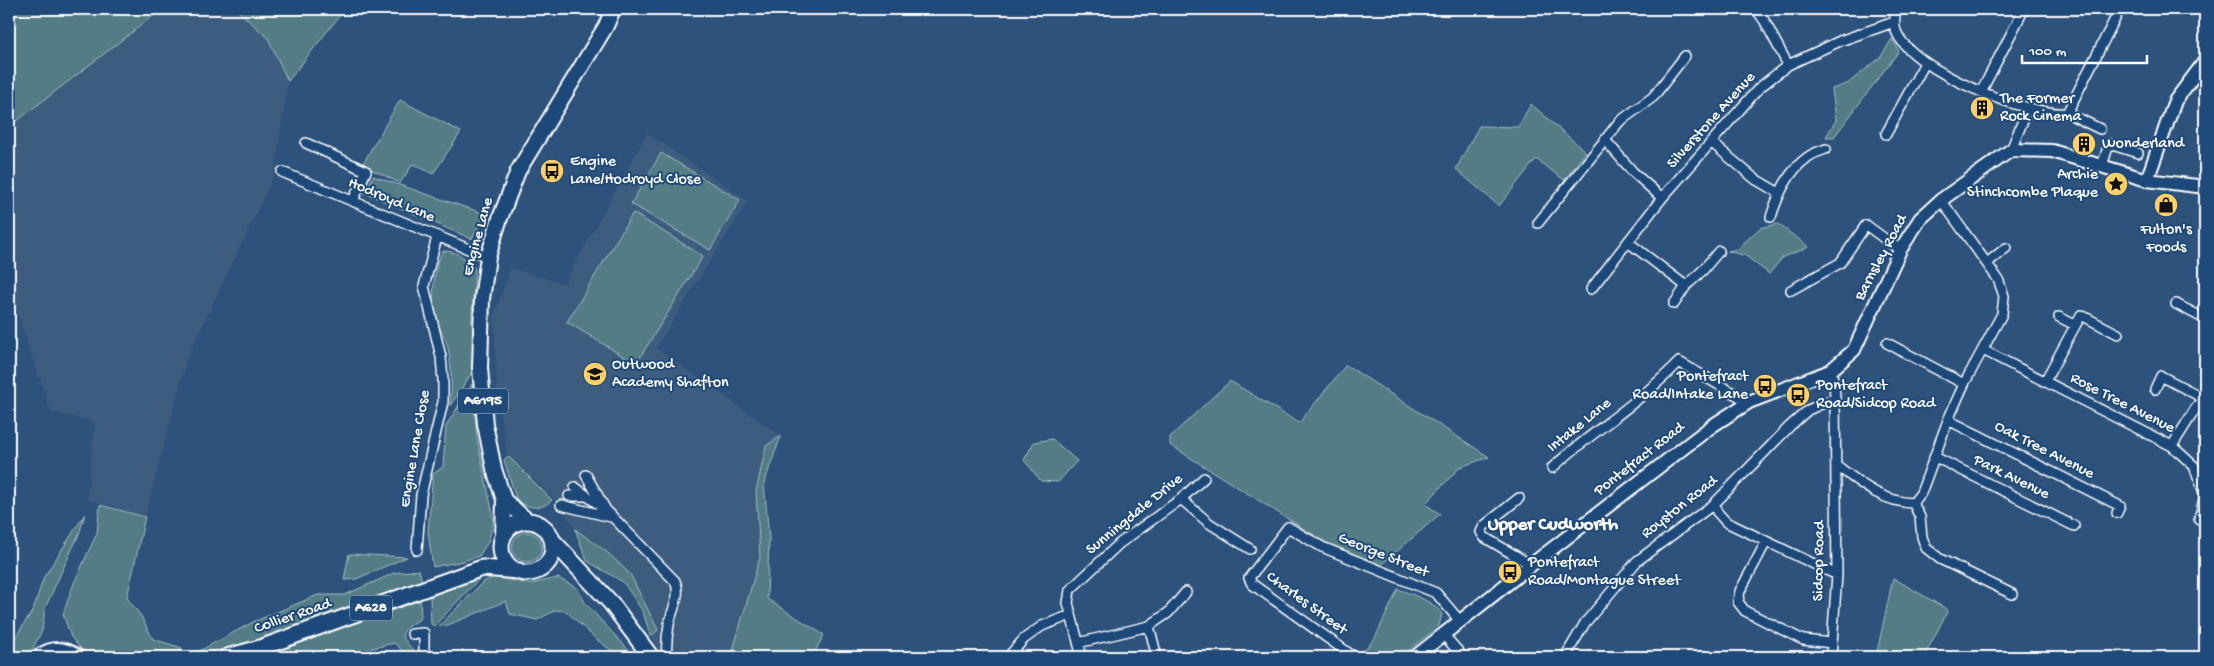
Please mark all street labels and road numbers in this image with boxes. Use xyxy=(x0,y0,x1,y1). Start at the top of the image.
street label: Silverstone Avenue xyxy=(1663,68,1761,173)
street label: Hodroyd Lane xyxy=(345,174,438,228)
street label: Engine Lane xyxy=(459,195,499,278)
street label: Barnsley Road xyxy=(1851,210,1913,305)
street label: Rose Tree Avenue xyxy=(2067,369,2178,439)
street label: Engine Lane Close xyxy=(396,388,436,509)
road number: A6195 xyxy=(458,388,508,414)
street label: Intake Lane xyxy=(1544,394,1616,457)
street label: Pontefract Road xyxy=(1590,418,1690,502)
street label: Oak Tree Avenue xyxy=(1991,418,2098,485)
street label: Park Avenue xyxy=(1969,451,2053,505)
street label: Sunningdale Drive xyxy=(1083,470,1188,560)
street label: Royston Road xyxy=(1638,471,1723,544)
street label: Sidcop Road xyxy=(1810,519,1830,601)
street label: George Street xyxy=(1335,529,1432,583)
street label: Charles Street xyxy=(1262,568,1352,641)
street label: Collier Road xyxy=(252,594,336,639)
road number: A628 xyxy=(350,596,392,620)

